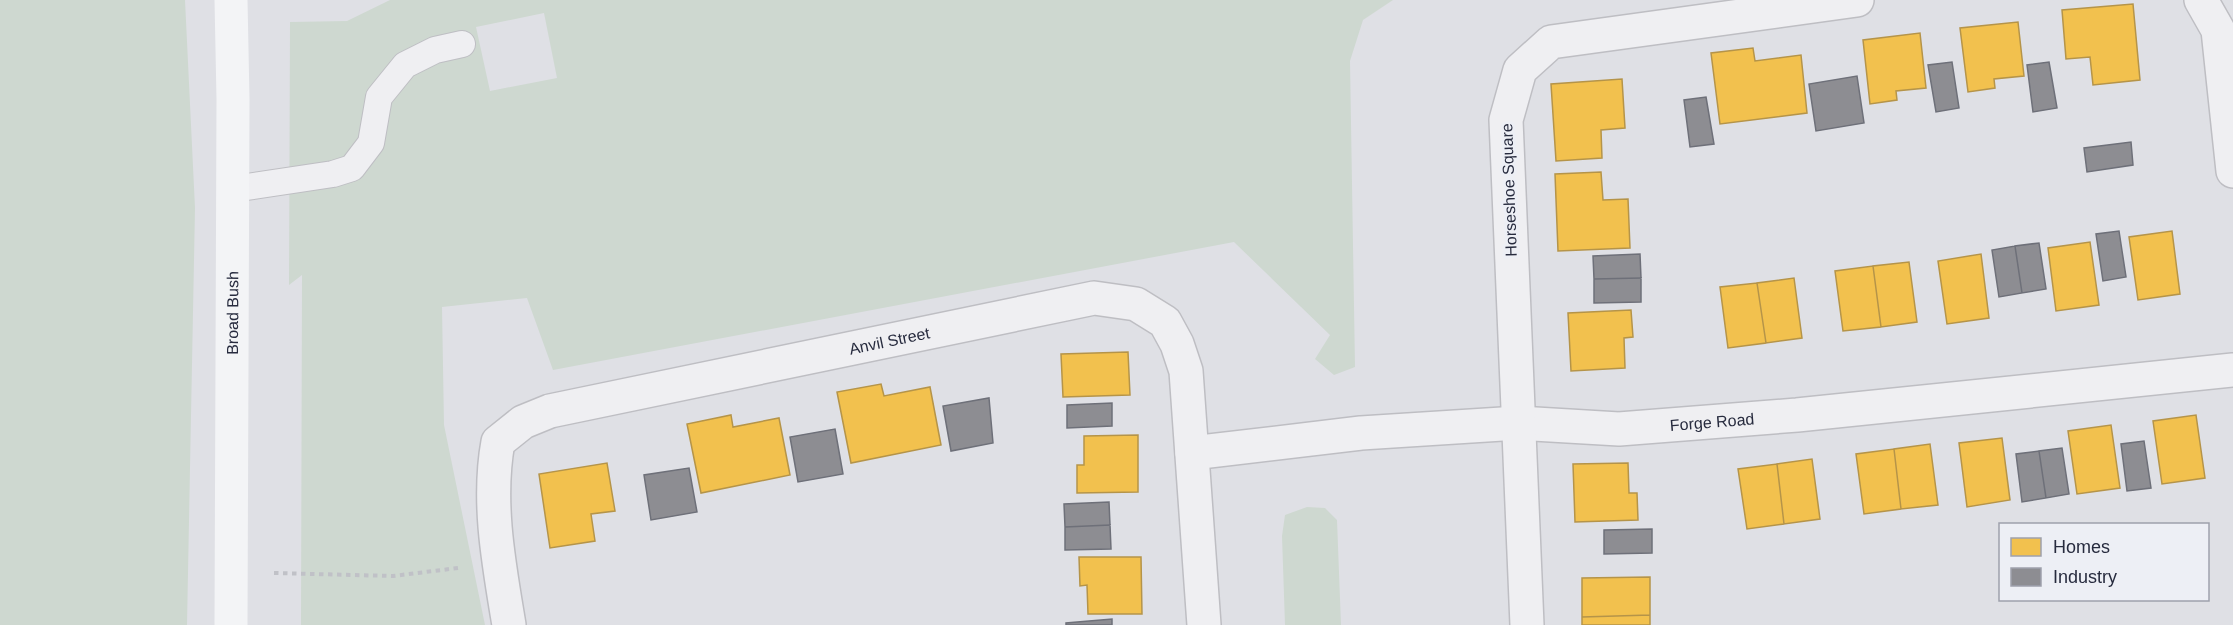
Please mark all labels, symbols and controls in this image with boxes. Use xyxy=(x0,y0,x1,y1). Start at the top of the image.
street label: Horseshoe Square xyxy=(1498,123,1520,257)
street label: Broad Bush xyxy=(224,271,241,355)
street label: Anvil Street xyxy=(847,324,932,357)
street label: Forge Road xyxy=(1669,410,1755,433)
legend xyxy=(1999,523,2209,601)
text: Homes xyxy=(2053,537,2110,557)
text: Industry xyxy=(2053,567,2117,587)

